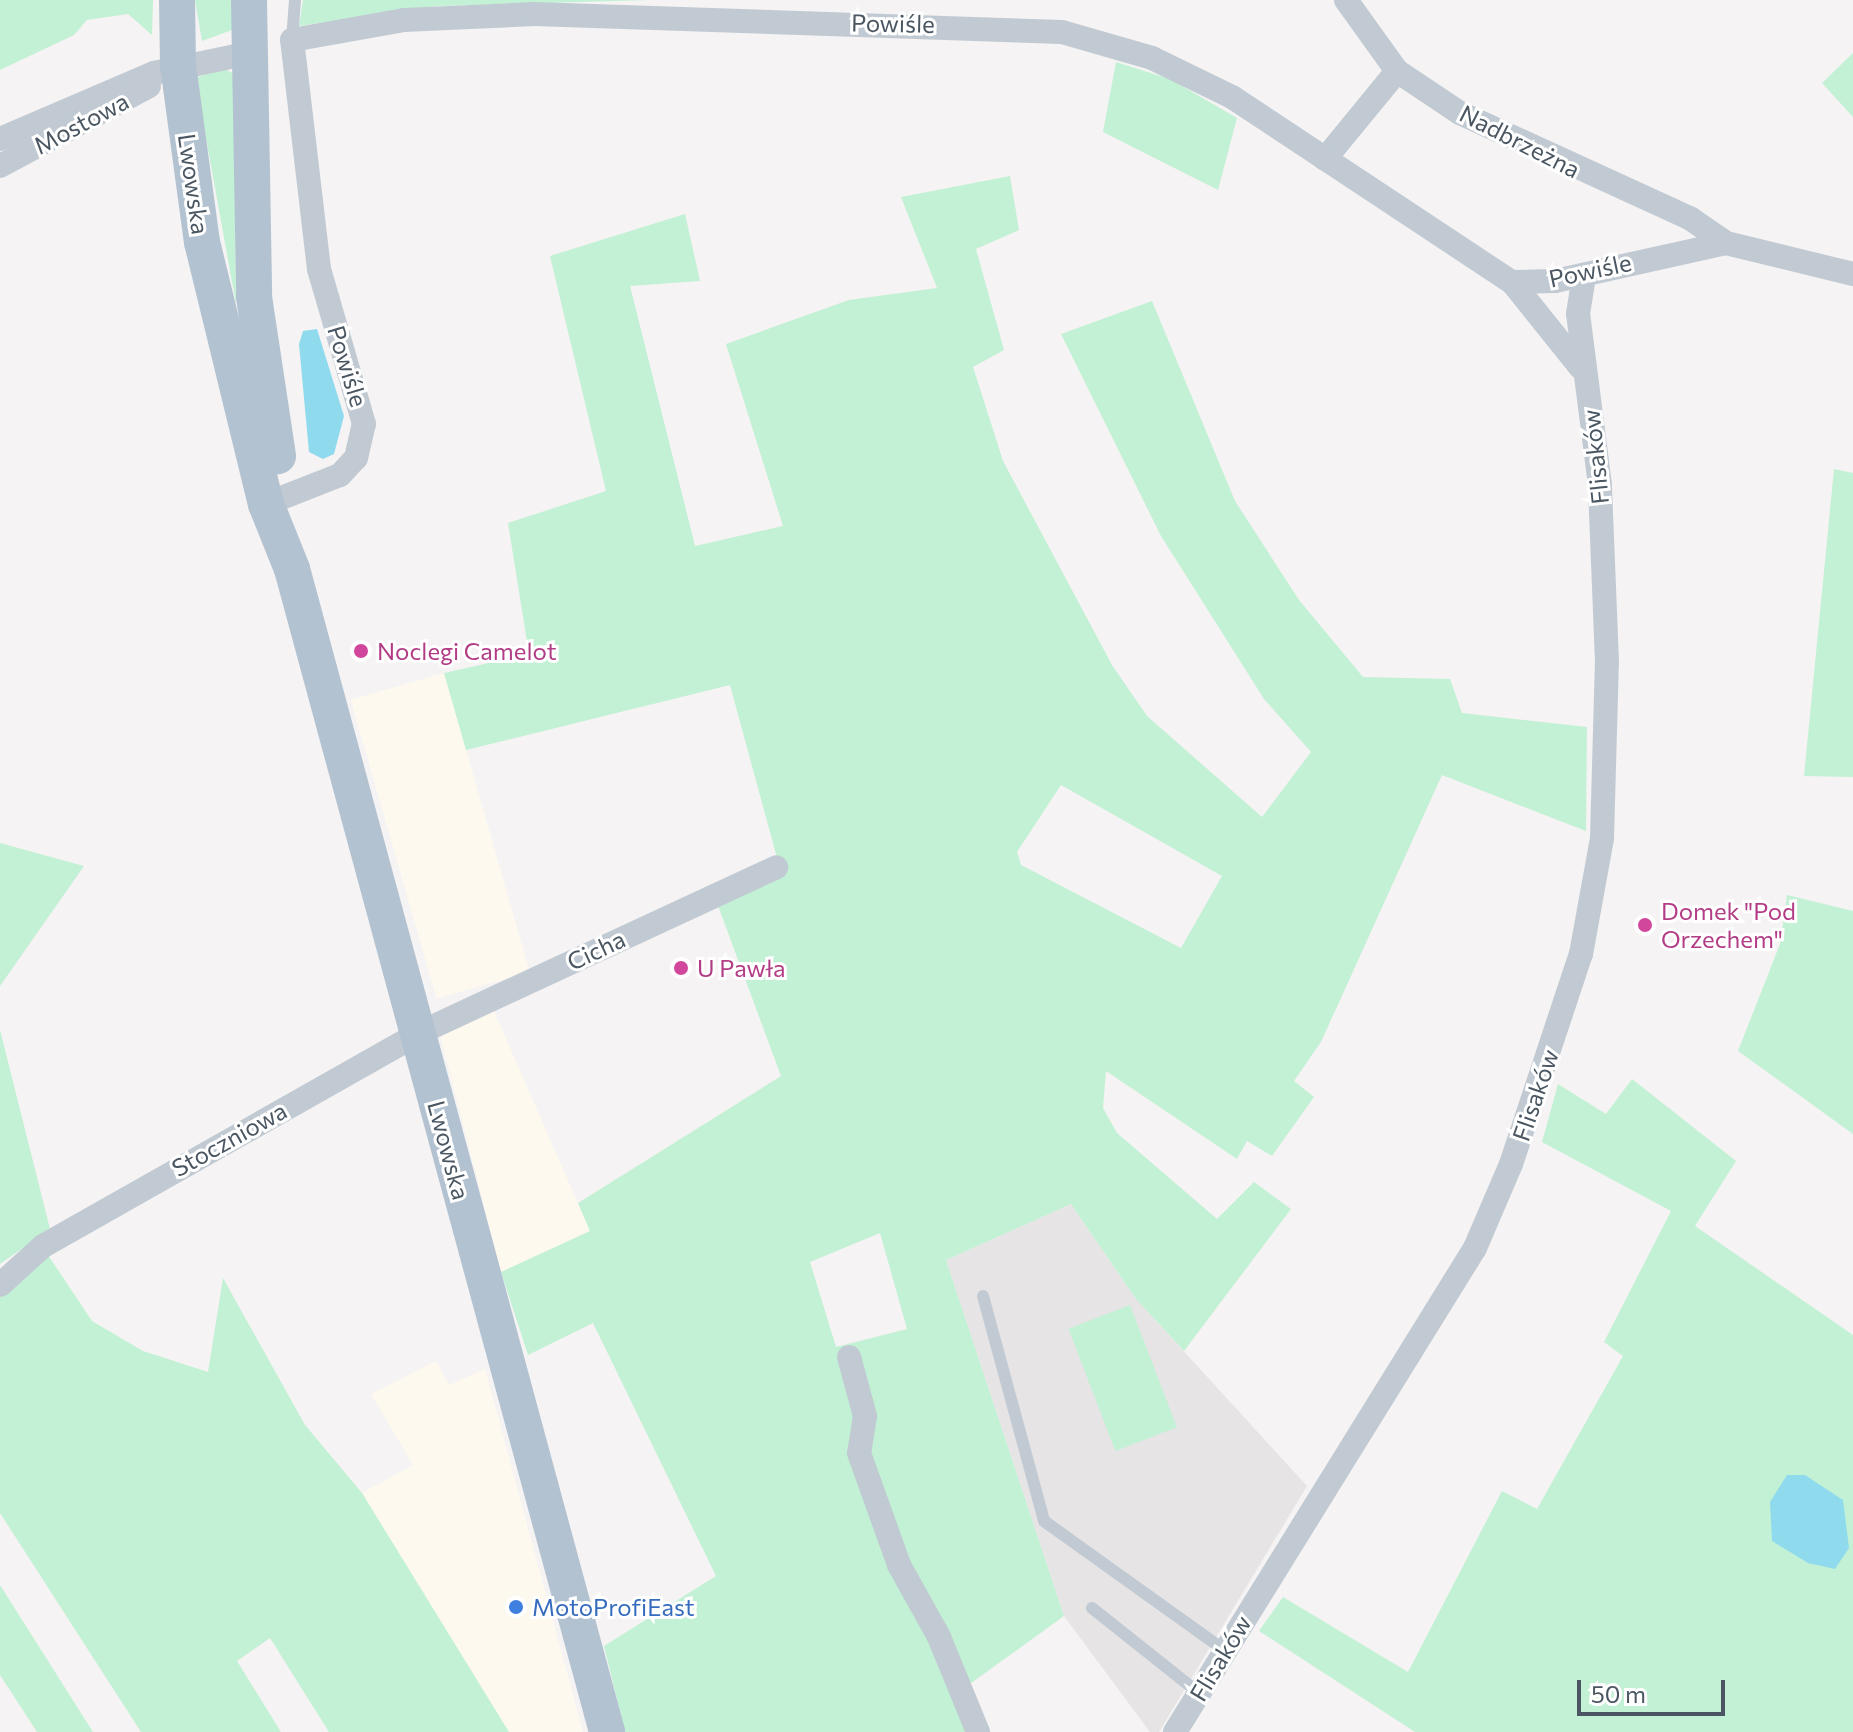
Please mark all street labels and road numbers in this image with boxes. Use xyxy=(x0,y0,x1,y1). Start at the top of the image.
street label: Powiśle xyxy=(851,8,935,38)
street label: Mostowa xyxy=(29,86,133,160)
street label: Nadbrzeżna xyxy=(1455,98,1585,184)
street label: Lwowska xyxy=(173,132,215,236)
street label: Powiśle xyxy=(1546,247,1634,293)
street label: Powiśle xyxy=(322,322,374,410)
street label: Flisaków xyxy=(1576,408,1614,506)
street label: Cicha xyxy=(562,924,630,976)
street label: Flisaków xyxy=(1506,1045,1564,1145)
street label: Stoczniowa xyxy=(166,1096,292,1182)
street label: Lwowska xyxy=(422,1097,476,1203)
street label: Flisaków xyxy=(1183,1610,1257,1706)

